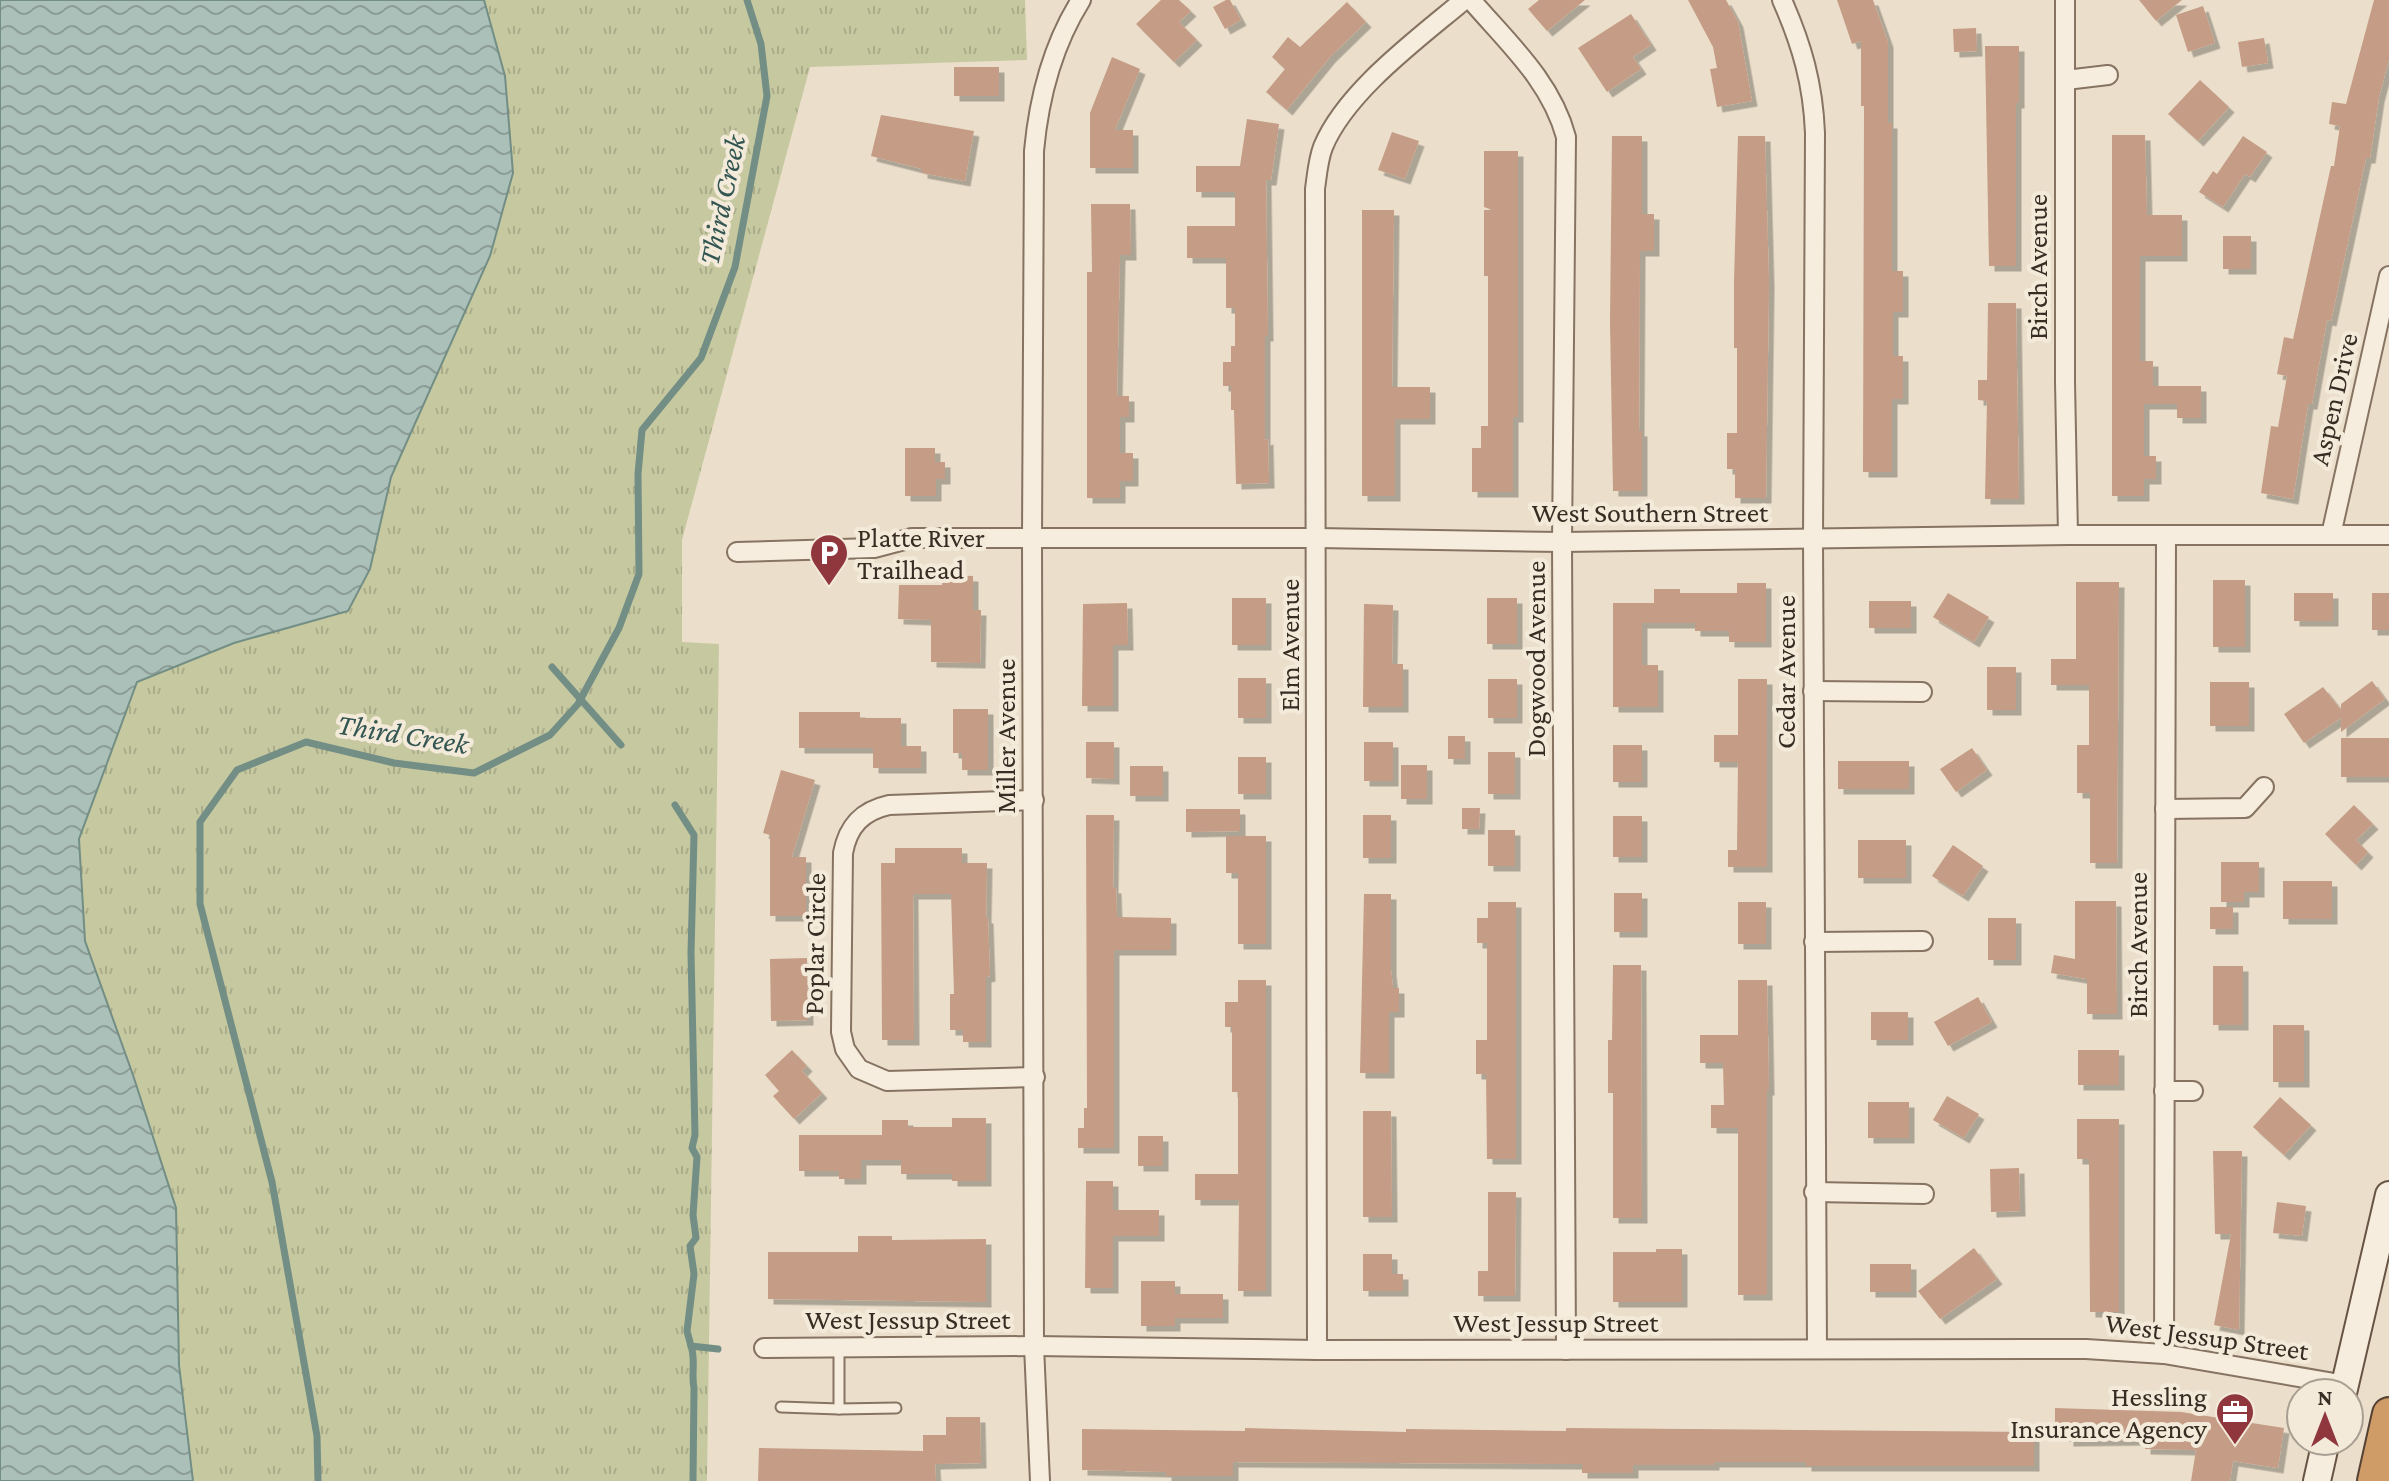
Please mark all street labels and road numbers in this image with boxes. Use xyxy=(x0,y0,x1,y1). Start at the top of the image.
street label: Birch Avenue xyxy=(2022,194,2053,340)
street label: Aspen Drive xyxy=(2303,330,2364,468)
street label: West Southern Street xyxy=(1532,497,1769,528)
street label: Dogwood Avenue xyxy=(1520,561,1551,757)
street label: Elm Avenue xyxy=(1274,579,1305,711)
street label: Cedar Avenue xyxy=(1770,595,1801,749)
street label: Miller Avenue xyxy=(990,658,1021,814)
street label: Birch Avenue xyxy=(2122,872,2153,1018)
street label: Poplar Circle xyxy=(798,873,831,1015)
street label: West Jessup Street xyxy=(805,1304,1011,1335)
street label: West Jessup Street xyxy=(1453,1307,1659,1338)
street label: West Jessup Street xyxy=(2103,1307,2311,1366)

